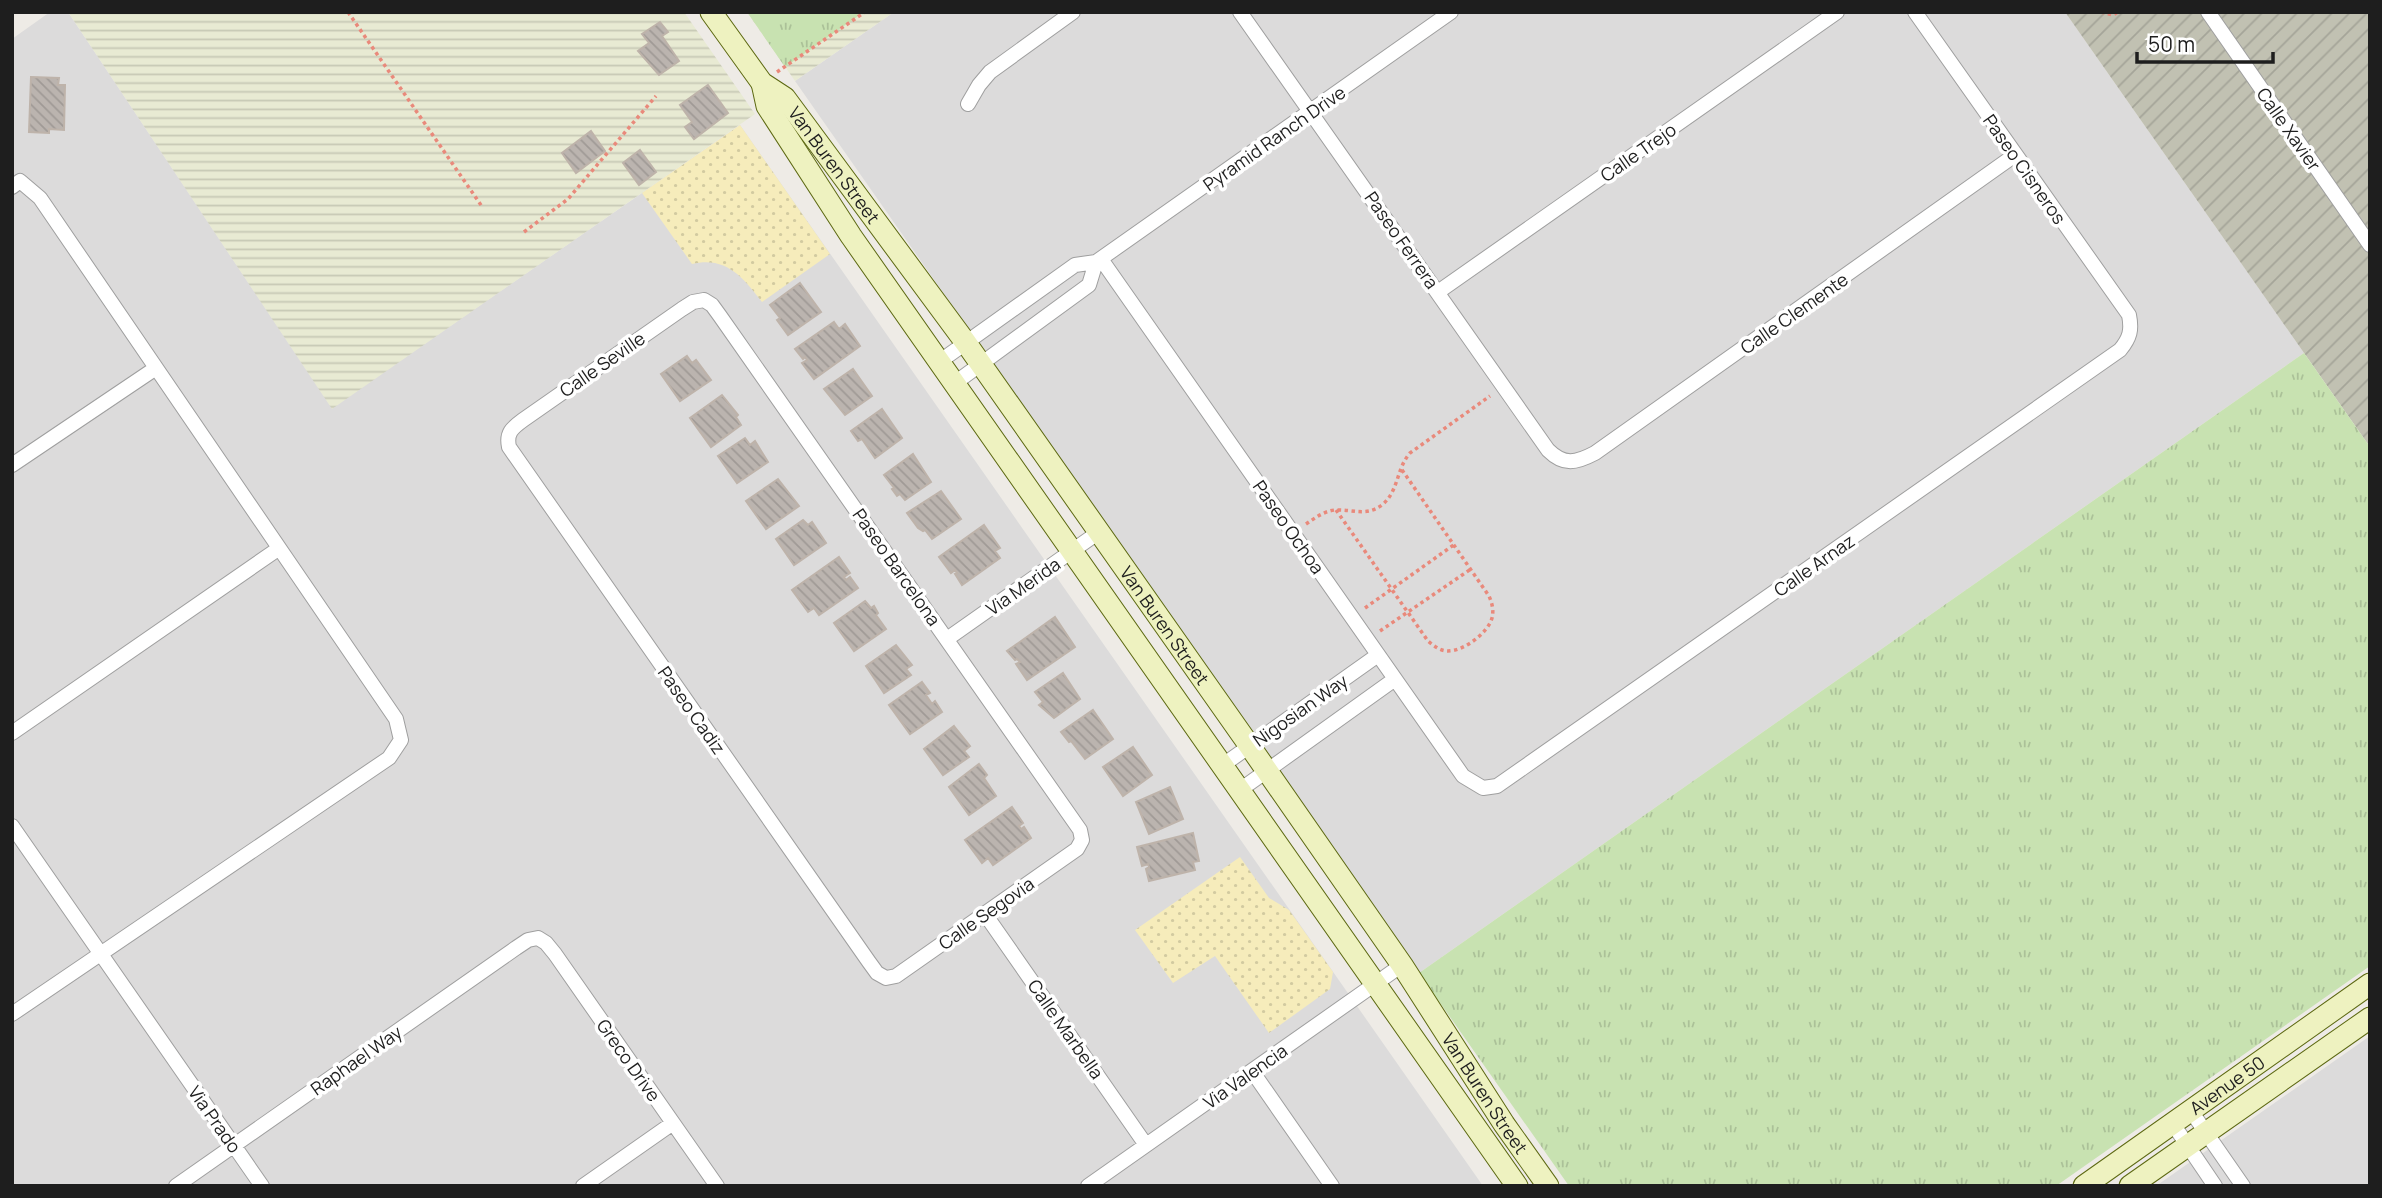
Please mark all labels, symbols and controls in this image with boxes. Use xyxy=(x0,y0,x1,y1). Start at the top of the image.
scale bar xyxy=(2137,21,2274,65)
text: 50 m xyxy=(2148,30,2195,58)
street label: Pyramid Ranch Drive xyxy=(1198,80,1350,196)
street label: Calle Xavier xyxy=(2252,83,2327,176)
street label: Van Buren Street xyxy=(783,101,886,228)
street label: Paseo Cisneros xyxy=(1978,109,2072,229)
street label: Calle Trejo xyxy=(1595,117,1681,187)
street label: Paseo Ferrera xyxy=(1360,187,1444,293)
street label: Calle Clemente xyxy=(1735,267,1853,359)
street label: Calle Seville xyxy=(555,326,649,402)
street label: Paseo Ochoa xyxy=(1248,475,1330,579)
street label: Paseo Barcelona xyxy=(848,504,946,630)
street label: Calle Arnaz xyxy=(1769,528,1859,602)
street label: Via Merida xyxy=(981,552,1065,620)
street label: Van Buren Street xyxy=(1115,561,1215,690)
street label: Paseo Cadiz xyxy=(653,661,731,759)
street label: Nigosian Way xyxy=(1248,668,1353,752)
street label: Calle Segovia xyxy=(934,871,1038,955)
street label: Calle Marbella xyxy=(1023,974,1109,1084)
street label: Greco Drive xyxy=(592,1014,666,1106)
street label: Raphael Way xyxy=(306,1019,407,1100)
street label: Van Buren Street xyxy=(1437,1028,1533,1159)
street label: Via Valencia xyxy=(1198,1038,1292,1114)
street label: Avenue 50 xyxy=(2185,1050,2269,1120)
street label: Via Prado xyxy=(183,1081,247,1157)

